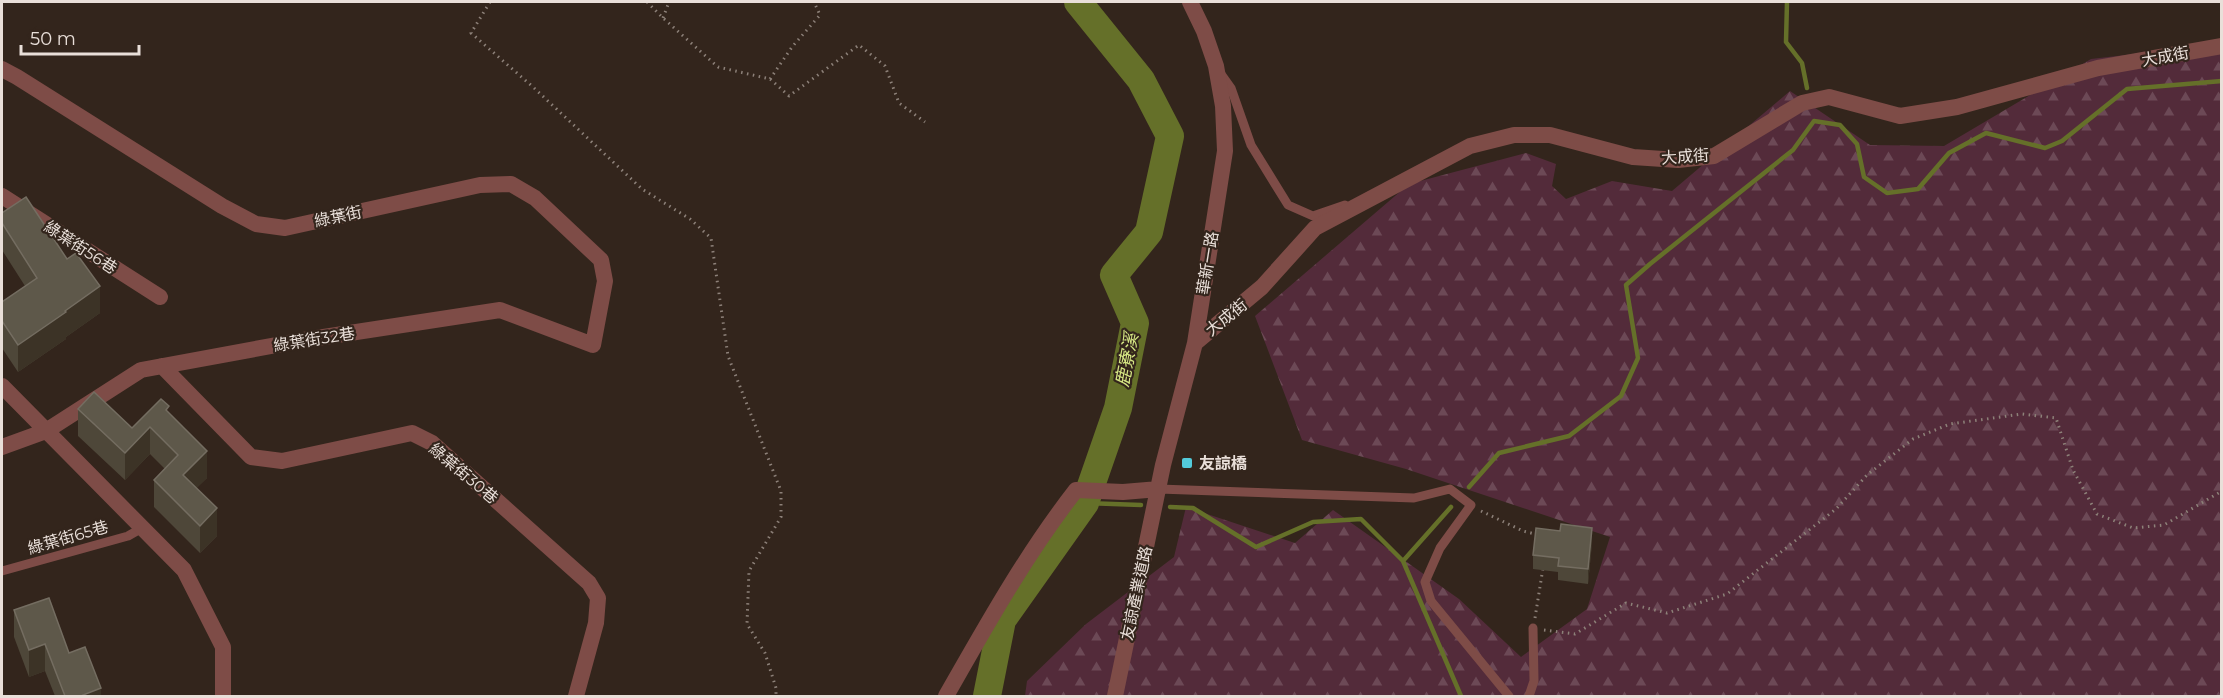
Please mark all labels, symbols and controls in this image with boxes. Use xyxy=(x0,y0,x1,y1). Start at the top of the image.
scale bar xyxy=(21,18,140,56)
text: 50 m xyxy=(30,28,76,50)
street label: 大成街 xyxy=(2140,43,2190,70)
street label: 大成街 xyxy=(1660,145,1710,168)
street label: 綠葉街 xyxy=(313,202,364,231)
street label: 綠葉街56巷 xyxy=(41,217,121,278)
street label: 華新一路 xyxy=(1193,230,1222,296)
street label: 大成街 xyxy=(1202,295,1251,340)
street label: 綠葉街32巷 xyxy=(272,324,356,355)
water label: 鹿寮溪 xyxy=(1111,328,1144,389)
street label: 綠葉街30巷 xyxy=(426,439,502,508)
place label: 友諒橋 xyxy=(1199,454,1247,473)
marker: 友諒橋 xyxy=(1180,456,1194,470)
street label: 綠葉街65巷 xyxy=(26,517,111,558)
street label: 友諒產業道路 xyxy=(1117,544,1156,642)

